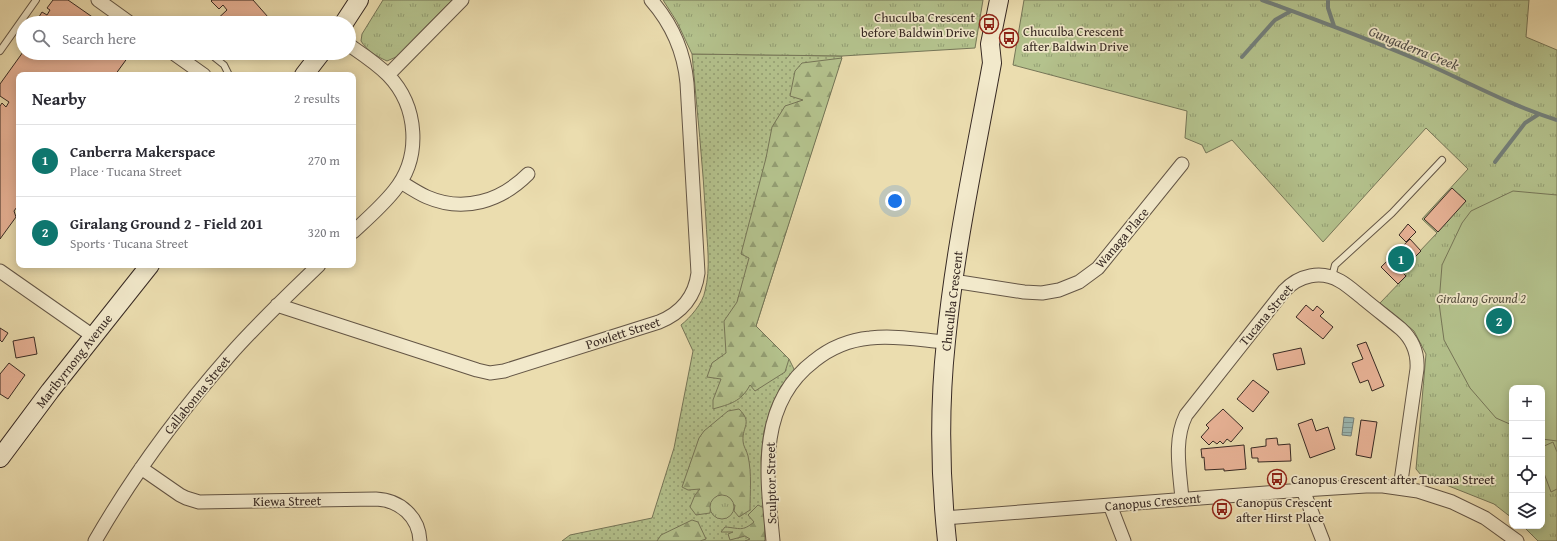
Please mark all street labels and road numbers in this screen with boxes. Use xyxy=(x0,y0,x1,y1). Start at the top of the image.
street label: Wanaga Place xyxy=(1091,203,1153,273)
street label: Chuculba Crescent xyxy=(936,249,968,352)
street label: Tucana Street xyxy=(1234,280,1298,350)
street label: Maribyrnong Avenue xyxy=(31,310,117,412)
street label: Powlett Street xyxy=(583,312,663,354)
street label: Callabonna Street xyxy=(159,351,235,438)
street label: Sculptor Street xyxy=(761,441,781,524)
street label: Canopus Crescent xyxy=(1104,488,1202,516)
street label: Kiewa Street xyxy=(253,491,322,511)

